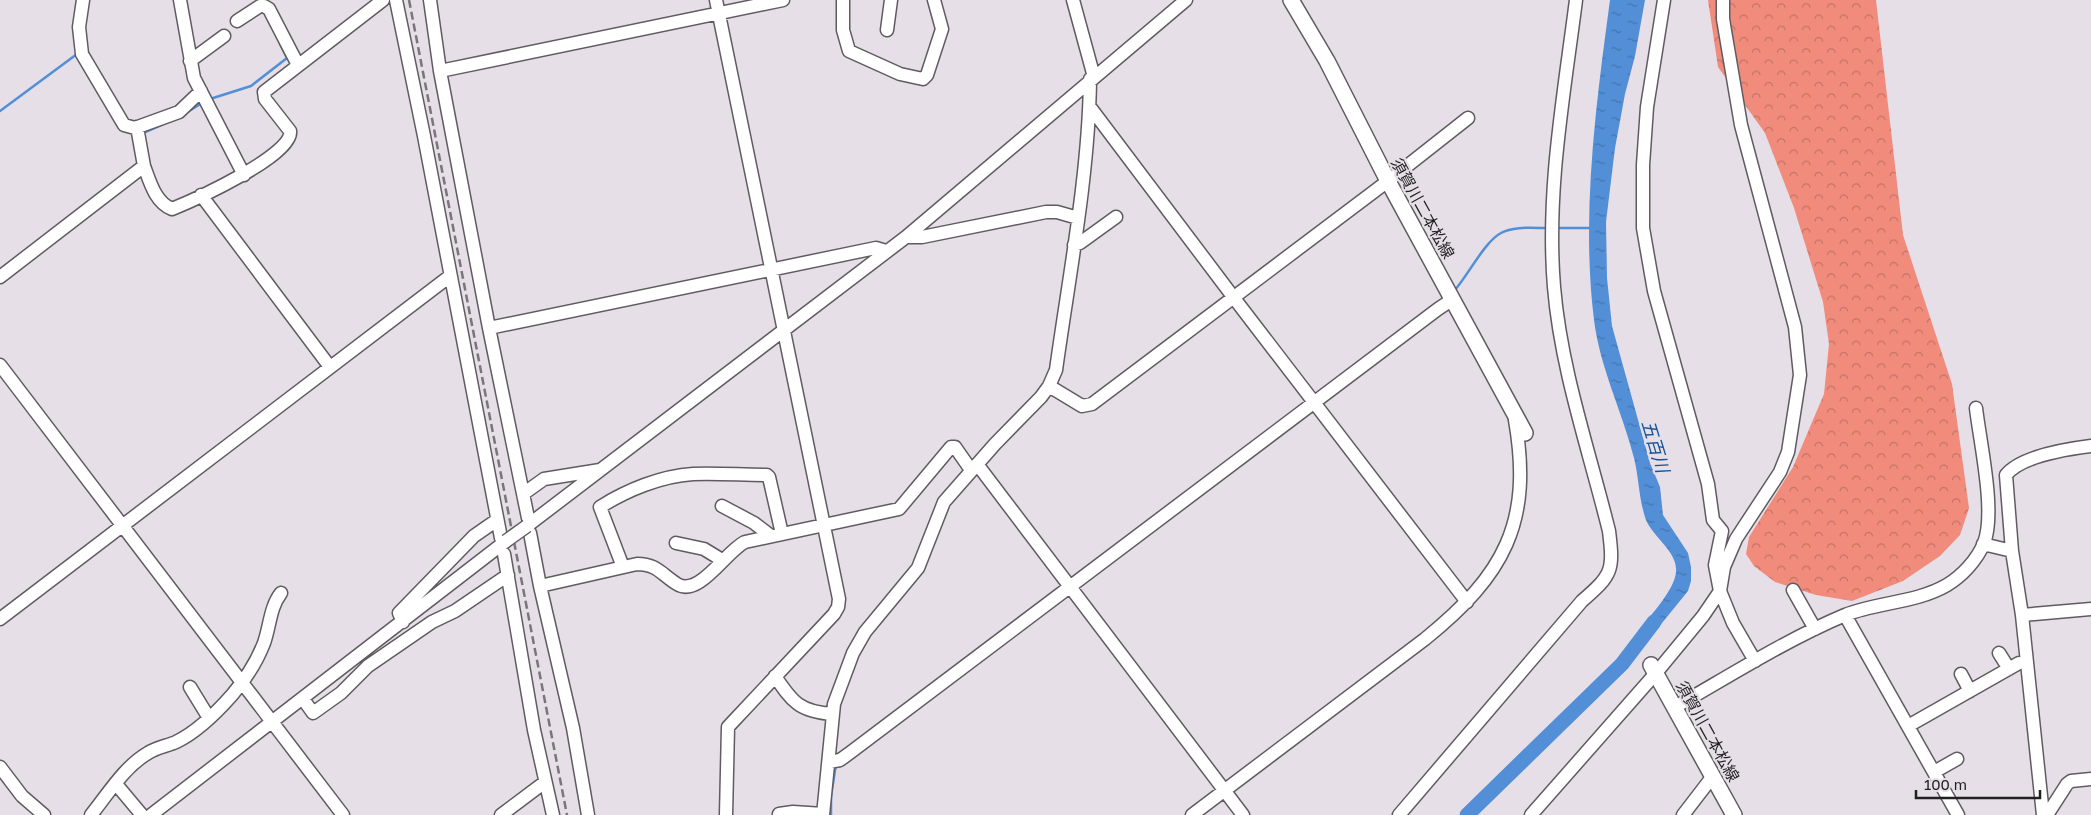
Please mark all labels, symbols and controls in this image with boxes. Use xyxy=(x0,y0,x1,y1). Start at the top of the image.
street label: 須賀川二本松線 xyxy=(1387,154,1459,262)
water label: 五百川 xyxy=(1638,417,1675,477)
street label: 須賀川二本松線 xyxy=(1672,677,1744,785)
scale bar xyxy=(1916,768,2040,800)
text: 100 m xyxy=(1924,775,1967,793)

